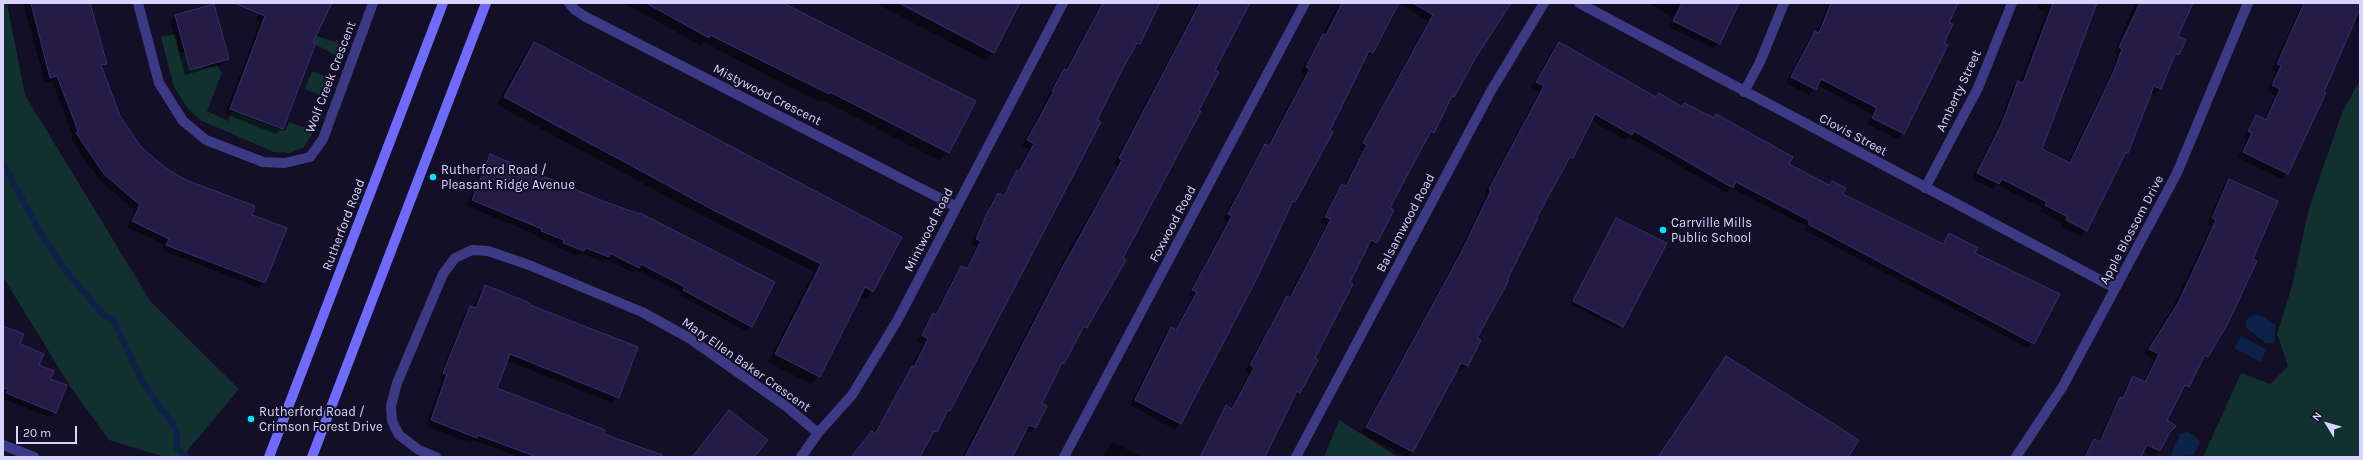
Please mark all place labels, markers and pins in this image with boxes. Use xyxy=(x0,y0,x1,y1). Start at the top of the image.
place label: Rutherford Road / Pleasant Ridge Avenue xyxy=(441,162,575,193)
marker: Rutherford Road / Pleasant Ridge Avenue xyxy=(428,172,438,182)
place label: Carrville Mills Public School xyxy=(1671,215,1752,246)
marker: Carrville Mills Public School xyxy=(1658,225,1668,235)
place label: Rutherford Road / Crimson Forest Drive xyxy=(259,404,383,435)
marker: Rutherford Road / Crimson Forest Drive xyxy=(246,414,256,424)

